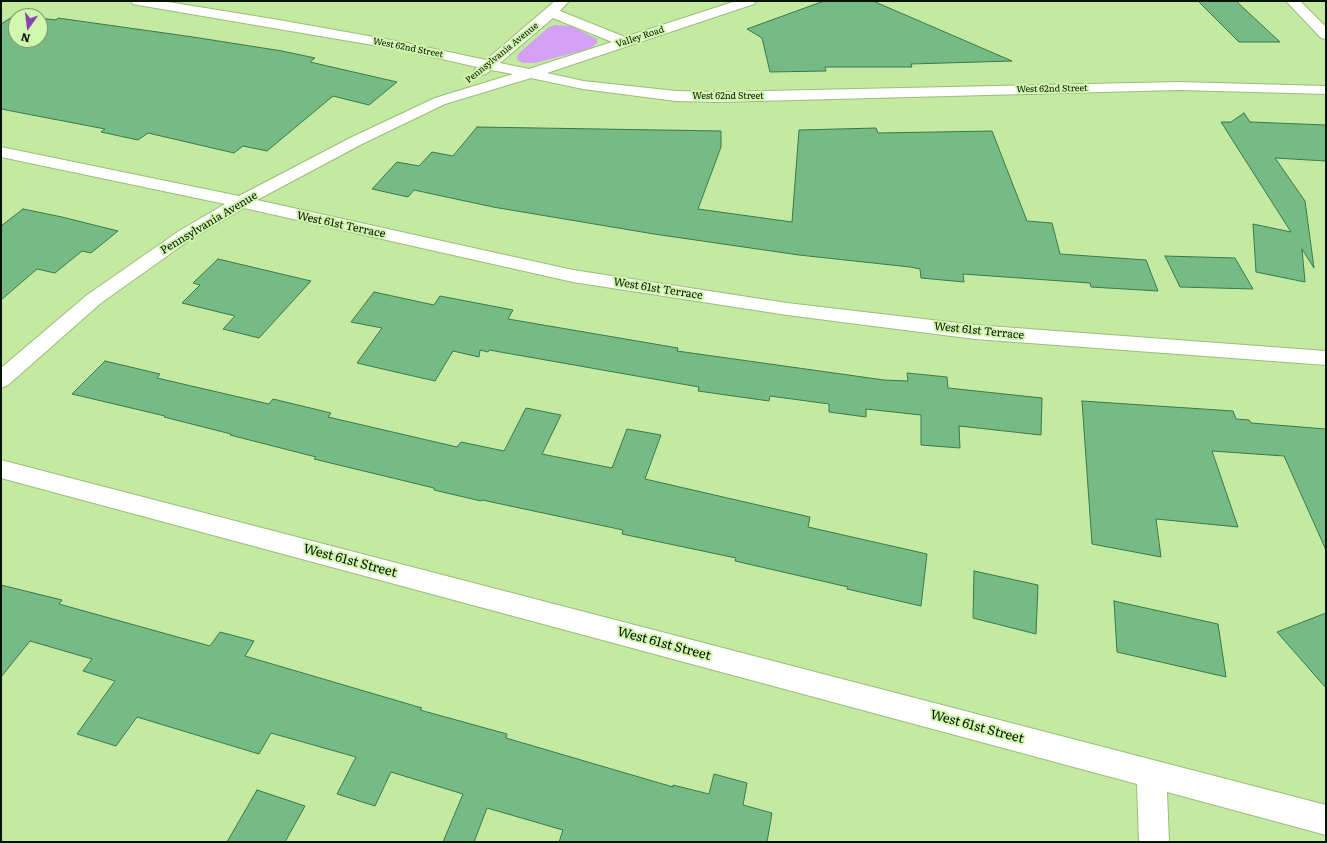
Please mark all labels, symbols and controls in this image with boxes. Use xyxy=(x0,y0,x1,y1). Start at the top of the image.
north arrow xyxy=(8,8,48,48)
street label: Pennsylvania Avenue xyxy=(463,20,541,86)
street label: Valley Road xyxy=(614,24,666,50)
text: N xyxy=(19,30,32,48)
street label: West 62nd Street xyxy=(372,36,444,60)
street label: West 62nd Street xyxy=(1016,83,1088,95)
street label: West 62nd Street xyxy=(692,91,764,101)
street label: Pennsylvania Avenue xyxy=(158,189,260,257)
street label: West 61st Terrace xyxy=(295,209,387,241)
street label: West 61st Terrace xyxy=(612,275,704,303)
street label: West 61st Terrace xyxy=(933,320,1025,342)
street label: West 61st Street xyxy=(302,541,398,581)
street label: West 61st Street xyxy=(616,624,712,664)
street label: West 61st Street xyxy=(929,707,1025,747)

